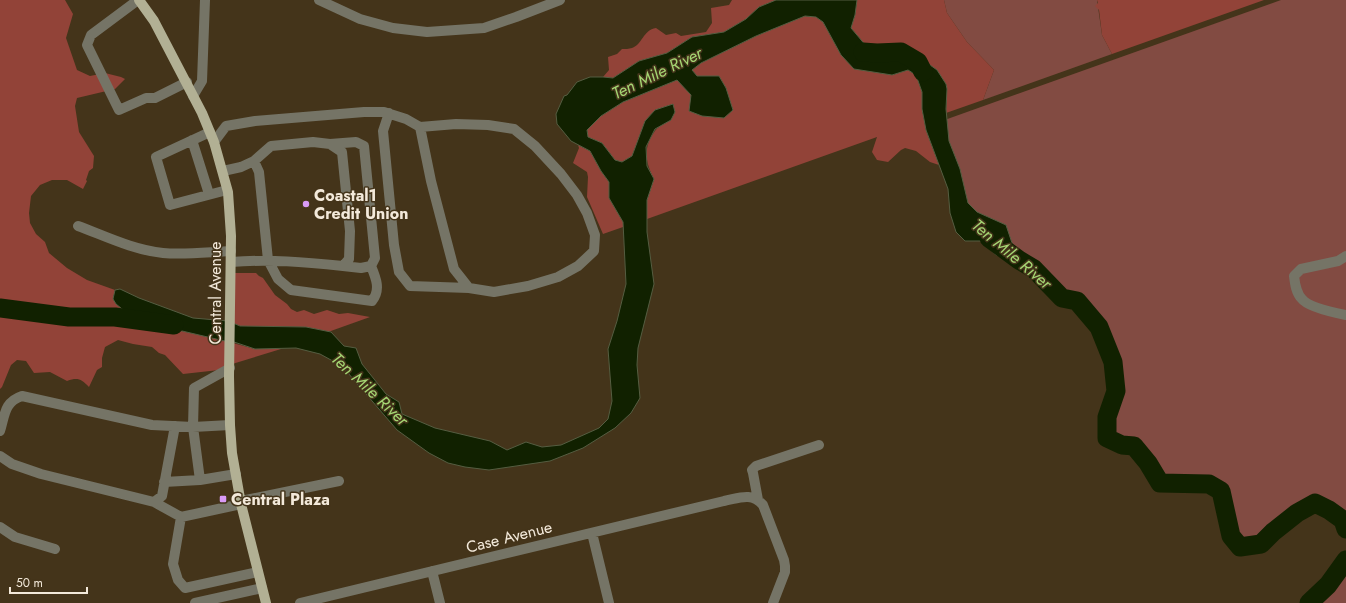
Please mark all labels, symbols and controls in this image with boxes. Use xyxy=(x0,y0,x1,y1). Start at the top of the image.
water label: Ten Mile River xyxy=(608,40,707,105)
place label: Coastal1 Credit Union xyxy=(314,184,408,225)
marker: Coastal1 Credit Union xyxy=(301,199,311,209)
water label: Ten Mile River xyxy=(967,213,1058,296)
street label: Central Avenue xyxy=(204,242,227,344)
water label: Ten Mile River xyxy=(326,347,415,432)
place label: Central Plaza xyxy=(231,488,330,511)
marker: Central Plaza xyxy=(218,494,228,504)
street label: Case Avenue xyxy=(464,515,554,559)
scale bar xyxy=(10,569,87,595)
text: 50 m xyxy=(16,574,43,592)

